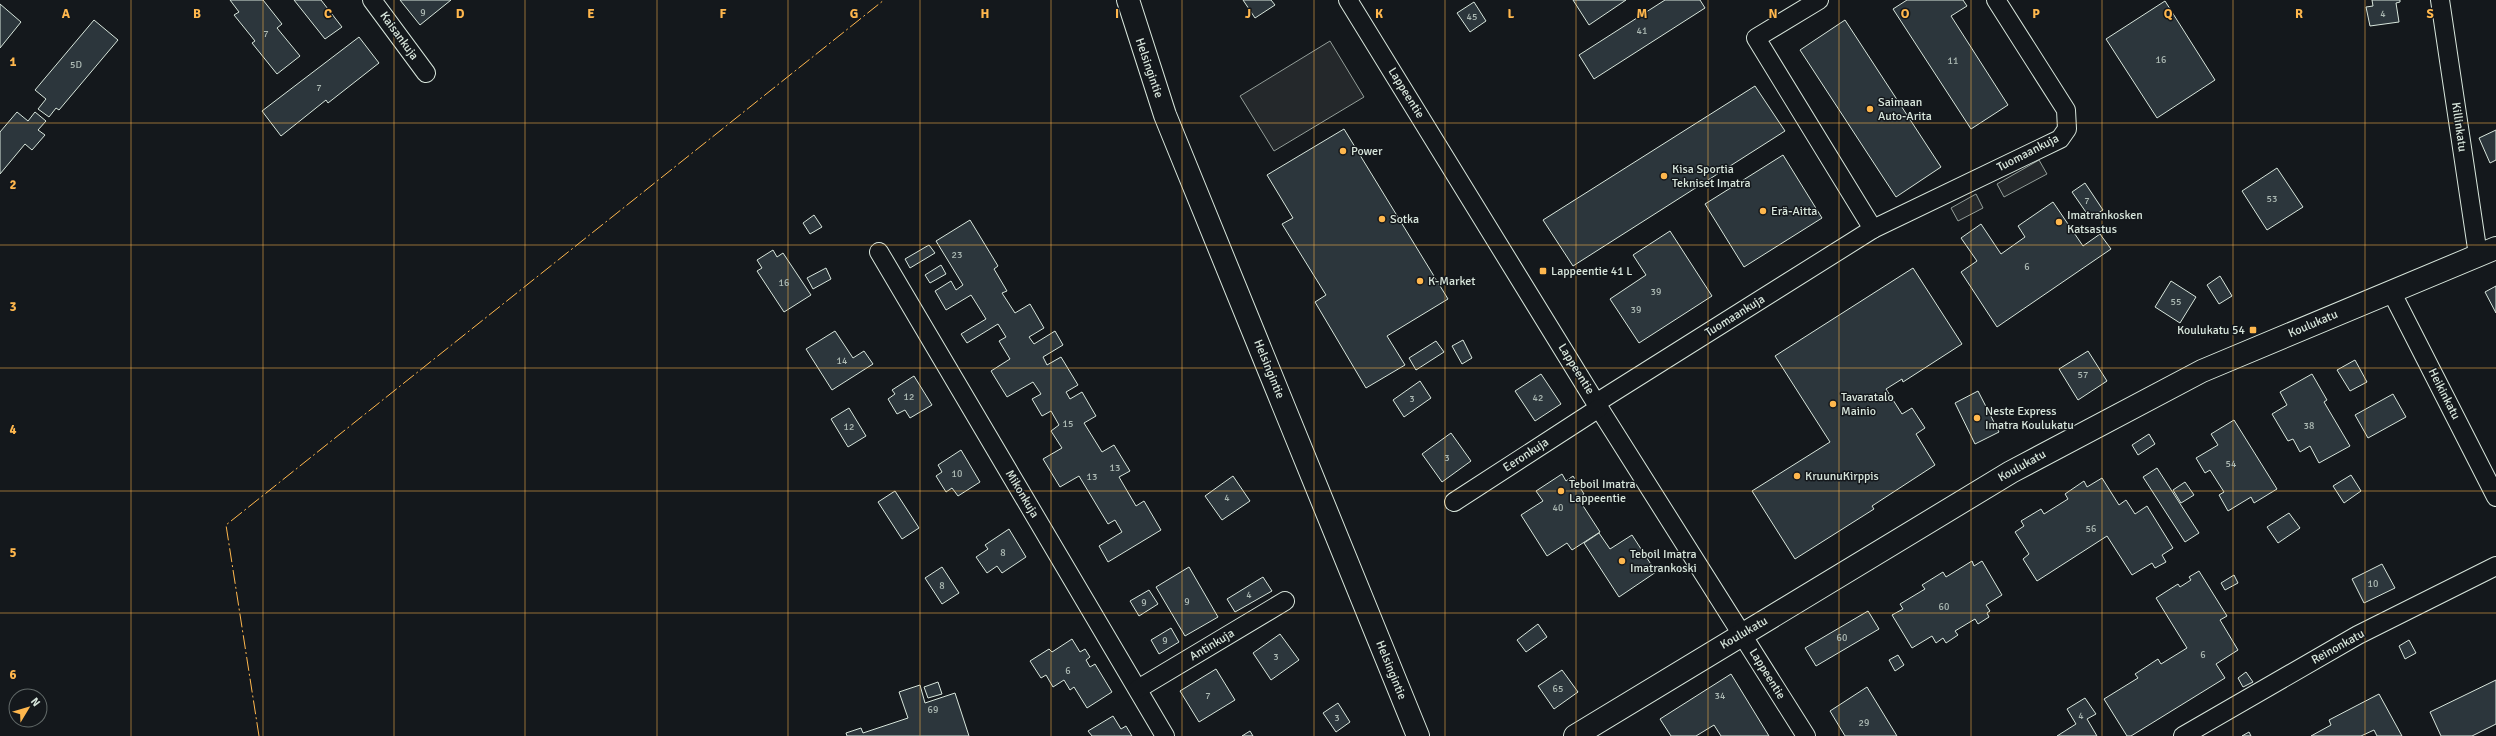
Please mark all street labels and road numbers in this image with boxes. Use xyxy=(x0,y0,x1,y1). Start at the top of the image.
street label: Kaisankuja xyxy=(376,9,422,63)
street label: Helsingintie xyxy=(1132,36,1166,100)
street label: Lappeentie xyxy=(1385,65,1427,121)
street label: Killinkatu xyxy=(2448,101,2470,153)
street label: Tuomaankuja xyxy=(1994,131,2062,175)
street label: Tuomaankuja xyxy=(1702,292,1768,340)
street label: Koulukatu xyxy=(2286,307,2340,341)
street label: Helsingintie xyxy=(1250,337,1288,401)
street label: Lappeentie xyxy=(1555,341,1597,397)
street label: Heikinkatu xyxy=(2425,366,2463,422)
street label: Eeronkuja xyxy=(1500,435,1552,475)
street label: Koulukatu xyxy=(1995,447,2049,485)
street label: Mikonkuja xyxy=(1002,467,1042,521)
street label: Koulukatu xyxy=(1718,613,1770,653)
street label: Antinkuja xyxy=(1187,626,1237,664)
street label: Reinonkatu xyxy=(2309,626,2367,668)
street label: Helsingintie xyxy=(1372,638,1410,702)
street label: Lappeentie xyxy=(1746,646,1788,702)

